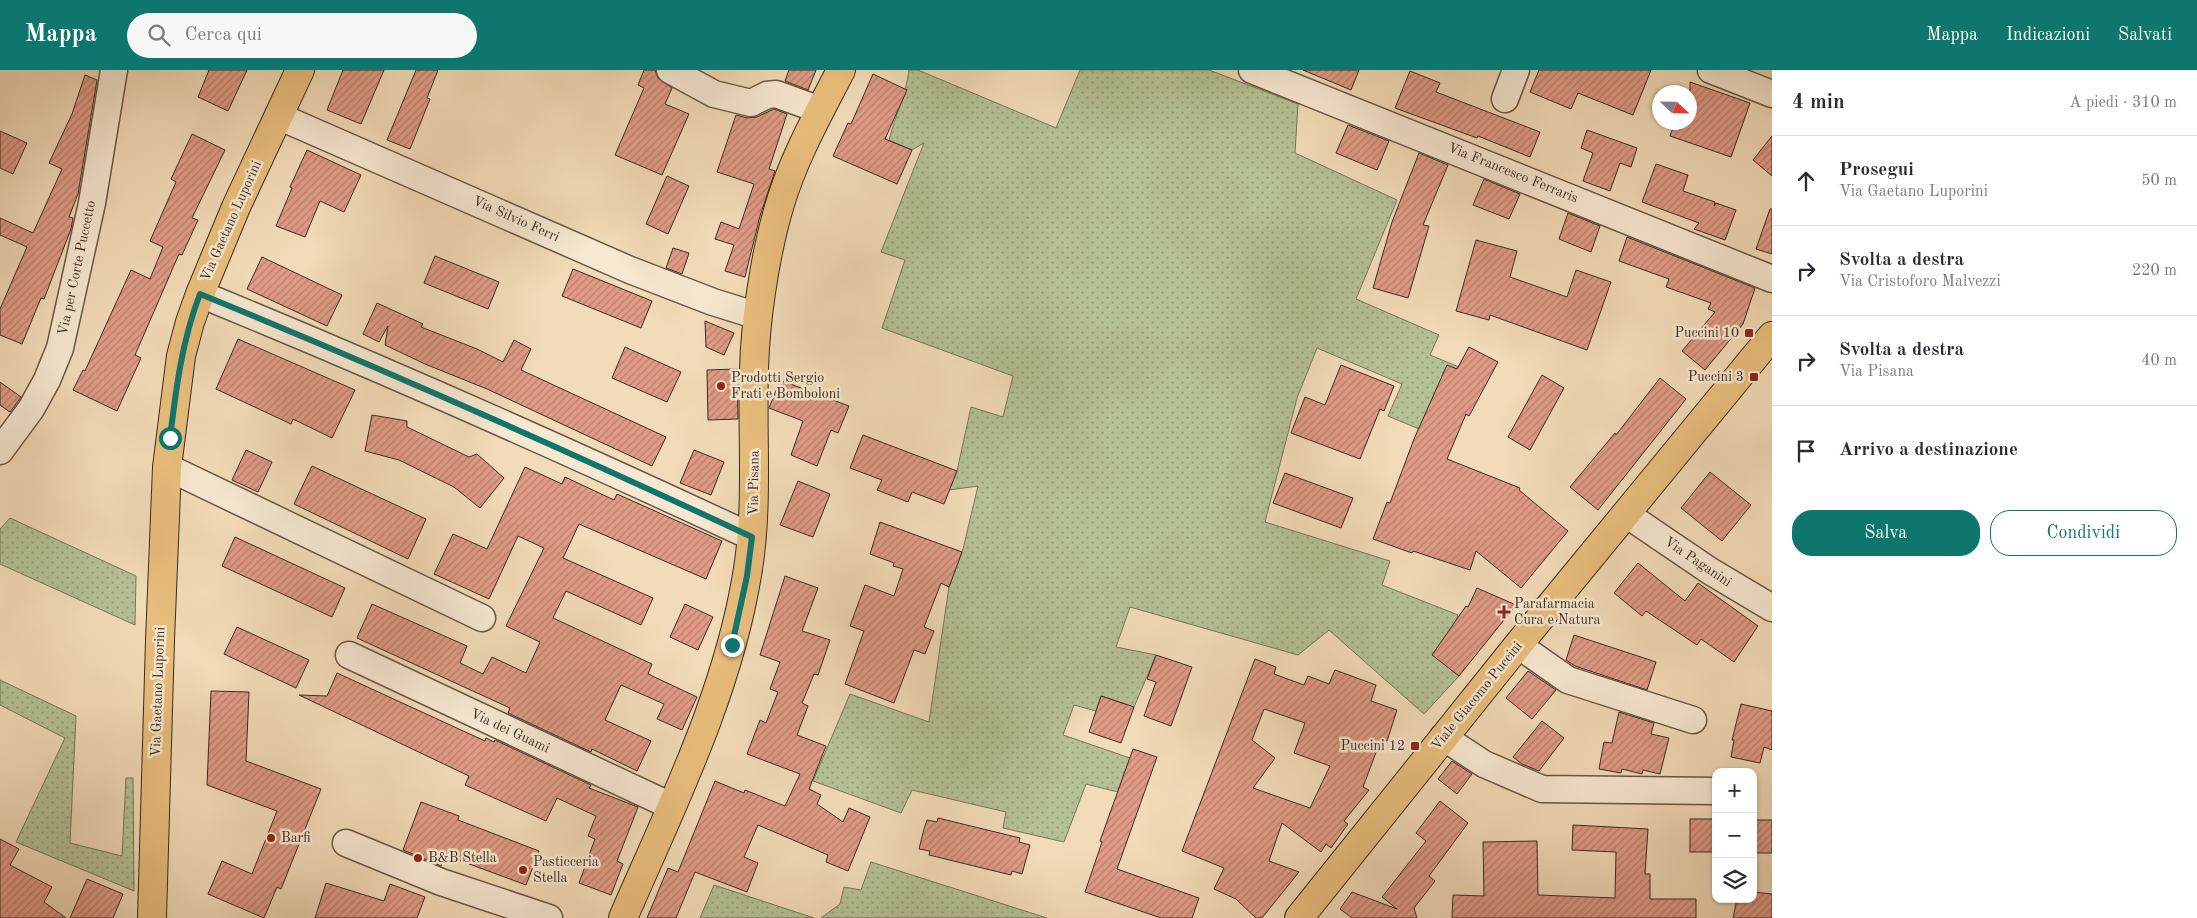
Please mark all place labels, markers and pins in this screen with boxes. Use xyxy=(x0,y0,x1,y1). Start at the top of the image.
place label: Puccini 10 xyxy=(1675,326,1739,340)
marker: Puccini 10 xyxy=(1743,327,1755,339)
place label: Puccini 3 xyxy=(1688,370,1744,384)
place label: Prodotti Sergio Frati e Bomboloni xyxy=(731,371,840,401)
marker: Puccini 3 xyxy=(1748,371,1760,383)
marker: Prodotti Sergio Frati e Bomboloni xyxy=(715,380,727,392)
place label: Parafarmacia Cura e Natura xyxy=(1514,597,1601,627)
marker: Parafarmacia Cura e Natura xyxy=(1498,606,1510,618)
place label: Puccini 12 xyxy=(1341,739,1405,753)
marker: Puccini 12 xyxy=(1409,740,1421,752)
place label: Barfi xyxy=(281,831,311,845)
marker: Barfi xyxy=(265,832,277,844)
place label: B&B Stella xyxy=(428,851,497,865)
marker: B&B Stella xyxy=(412,852,424,864)
place label: Pasticceria Stella xyxy=(533,855,599,885)
marker: Pasticceria Stella xyxy=(517,864,529,876)

